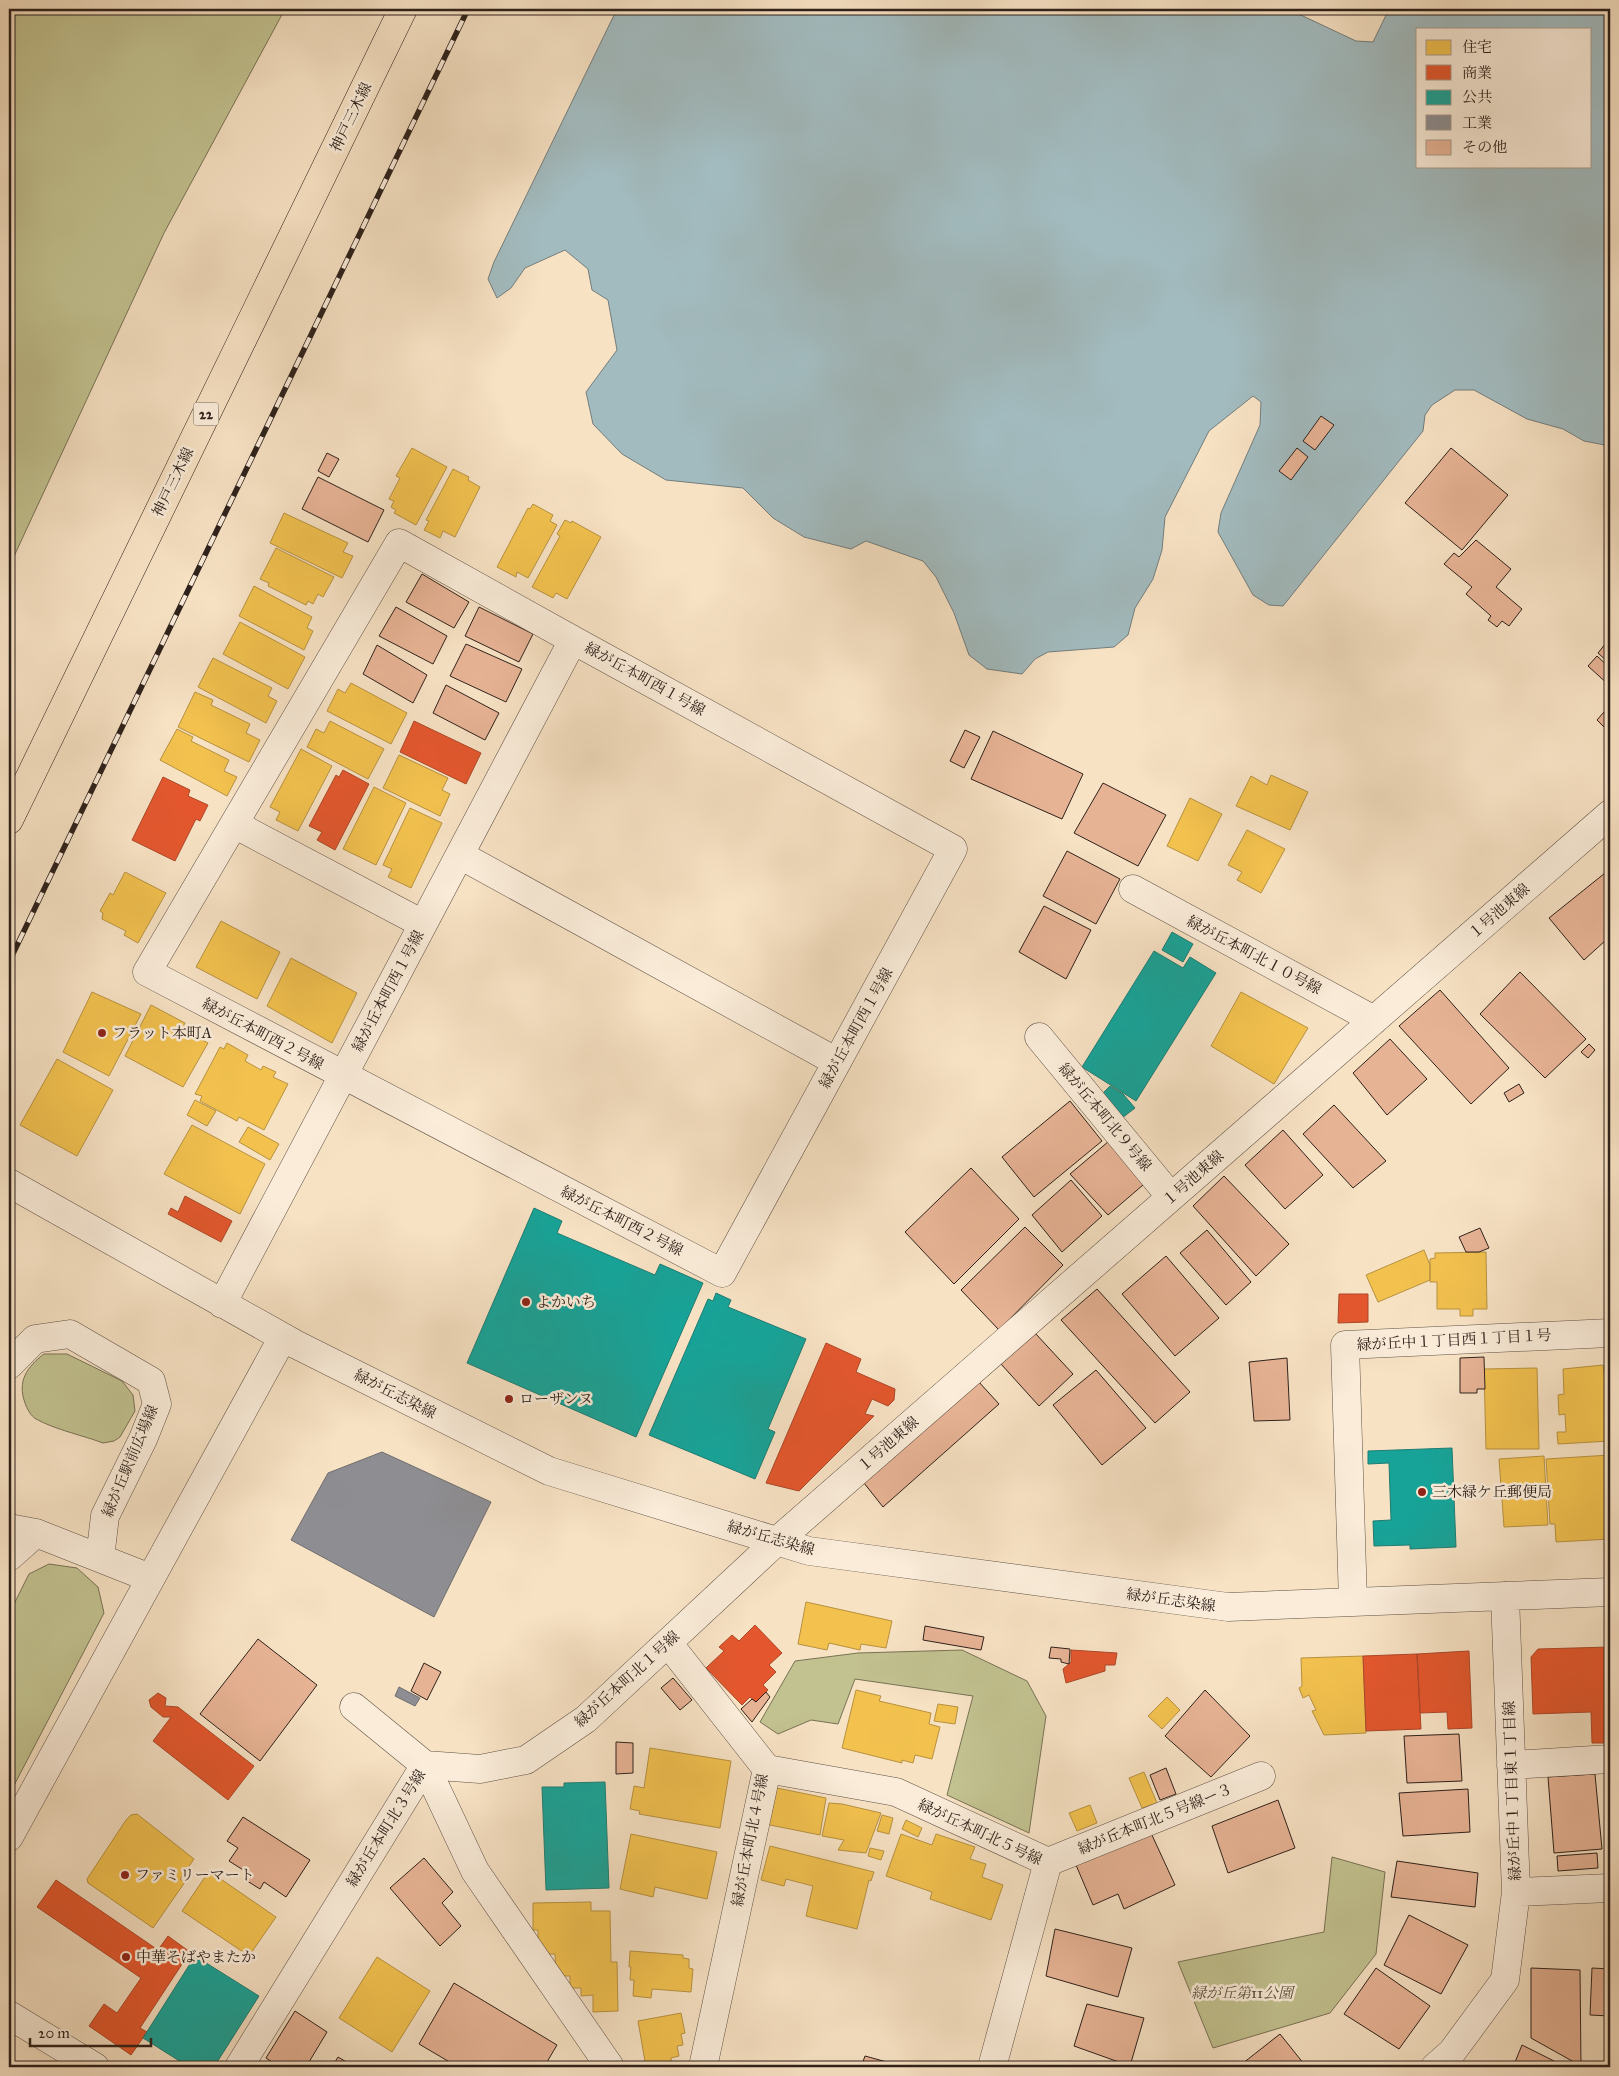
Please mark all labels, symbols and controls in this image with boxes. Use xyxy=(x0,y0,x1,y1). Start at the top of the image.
legend xyxy=(1416,28,1592,168)
text: 住宅 xyxy=(1462,38,1492,56)
text: 商業 xyxy=(1462,64,1492,82)
street label: 神戸三木線 xyxy=(326,79,376,155)
text: 公共 xyxy=(1462,88,1492,106)
text: 工業 xyxy=(1462,114,1492,132)
text: その他 xyxy=(1462,138,1507,156)
road number: 22 xyxy=(194,402,218,426)
street label: 神戸三木線 xyxy=(148,444,198,520)
street label: 緑が丘本町西１号線 xyxy=(582,638,708,720)
street label: １号池東線 xyxy=(1465,880,1533,942)
street label: 緑が丘本町北１０号線 xyxy=(1184,912,1324,998)
street label: 緑が丘本町西１号線 xyxy=(348,927,428,1055)
street label: 緑が丘本町西１号線 xyxy=(815,965,897,1091)
street label: 緑が丘本町西２号線 xyxy=(199,994,327,1074)
place label: フラット本町A xyxy=(112,1024,212,1042)
marker: フラット本町A xyxy=(96,1027,108,1039)
street label: 緑が丘本町北９号線 xyxy=(1055,1060,1155,1174)
street label: １号池東線 xyxy=(1159,1147,1227,1209)
street label: 緑が丘本町西２号線 xyxy=(558,1182,686,1260)
place label: よかいち xyxy=(536,1293,596,1311)
marker: よかいち xyxy=(520,1296,532,1308)
street label: 緑が丘中１丁目西１丁目１号 xyxy=(1356,1326,1552,1354)
street label: 緑が丘志染線 xyxy=(351,1366,439,1422)
place label: ローザンヌ xyxy=(519,1390,593,1408)
marker: ローザンヌ xyxy=(503,1393,515,1405)
street label: 緑が丘駅前広場線 xyxy=(98,1402,162,1520)
street label: １号池東線 xyxy=(854,1413,922,1475)
place label: 三木緑ケ丘郵便局 xyxy=(1432,1483,1552,1501)
marker: 三木緑ケ丘郵便局 xyxy=(1416,1486,1428,1498)
street label: 緑が丘志染線 xyxy=(725,1517,817,1559)
street label: 緑が丘志染線 xyxy=(1125,1585,1217,1615)
street label: 緑が丘本町北１号線 xyxy=(571,1627,683,1731)
street label: 緑が丘中１丁目東１丁目線 xyxy=(1500,1701,1524,1881)
street label: 緑が丘本町北３号線 xyxy=(343,1766,429,1890)
street label: 緑が丘本町北４号線 xyxy=(728,1772,772,1908)
street label: 緑が丘本町北５号線ー３ xyxy=(1075,1780,1235,1858)
street label: 緑が丘本町北５号線 xyxy=(915,1795,1045,1869)
place label: ファミリーマート xyxy=(135,1866,255,1884)
marker: ファミリーマート xyxy=(119,1869,131,1881)
place label: 中華そばやまたか xyxy=(136,1948,256,1966)
marker: 中華そばやまたか xyxy=(120,1951,132,1963)
park label: 緑が丘第11公園 xyxy=(1191,1984,1296,2002)
scale bar xyxy=(30,2016,151,2048)
text: 20 m xyxy=(38,2024,70,2042)

